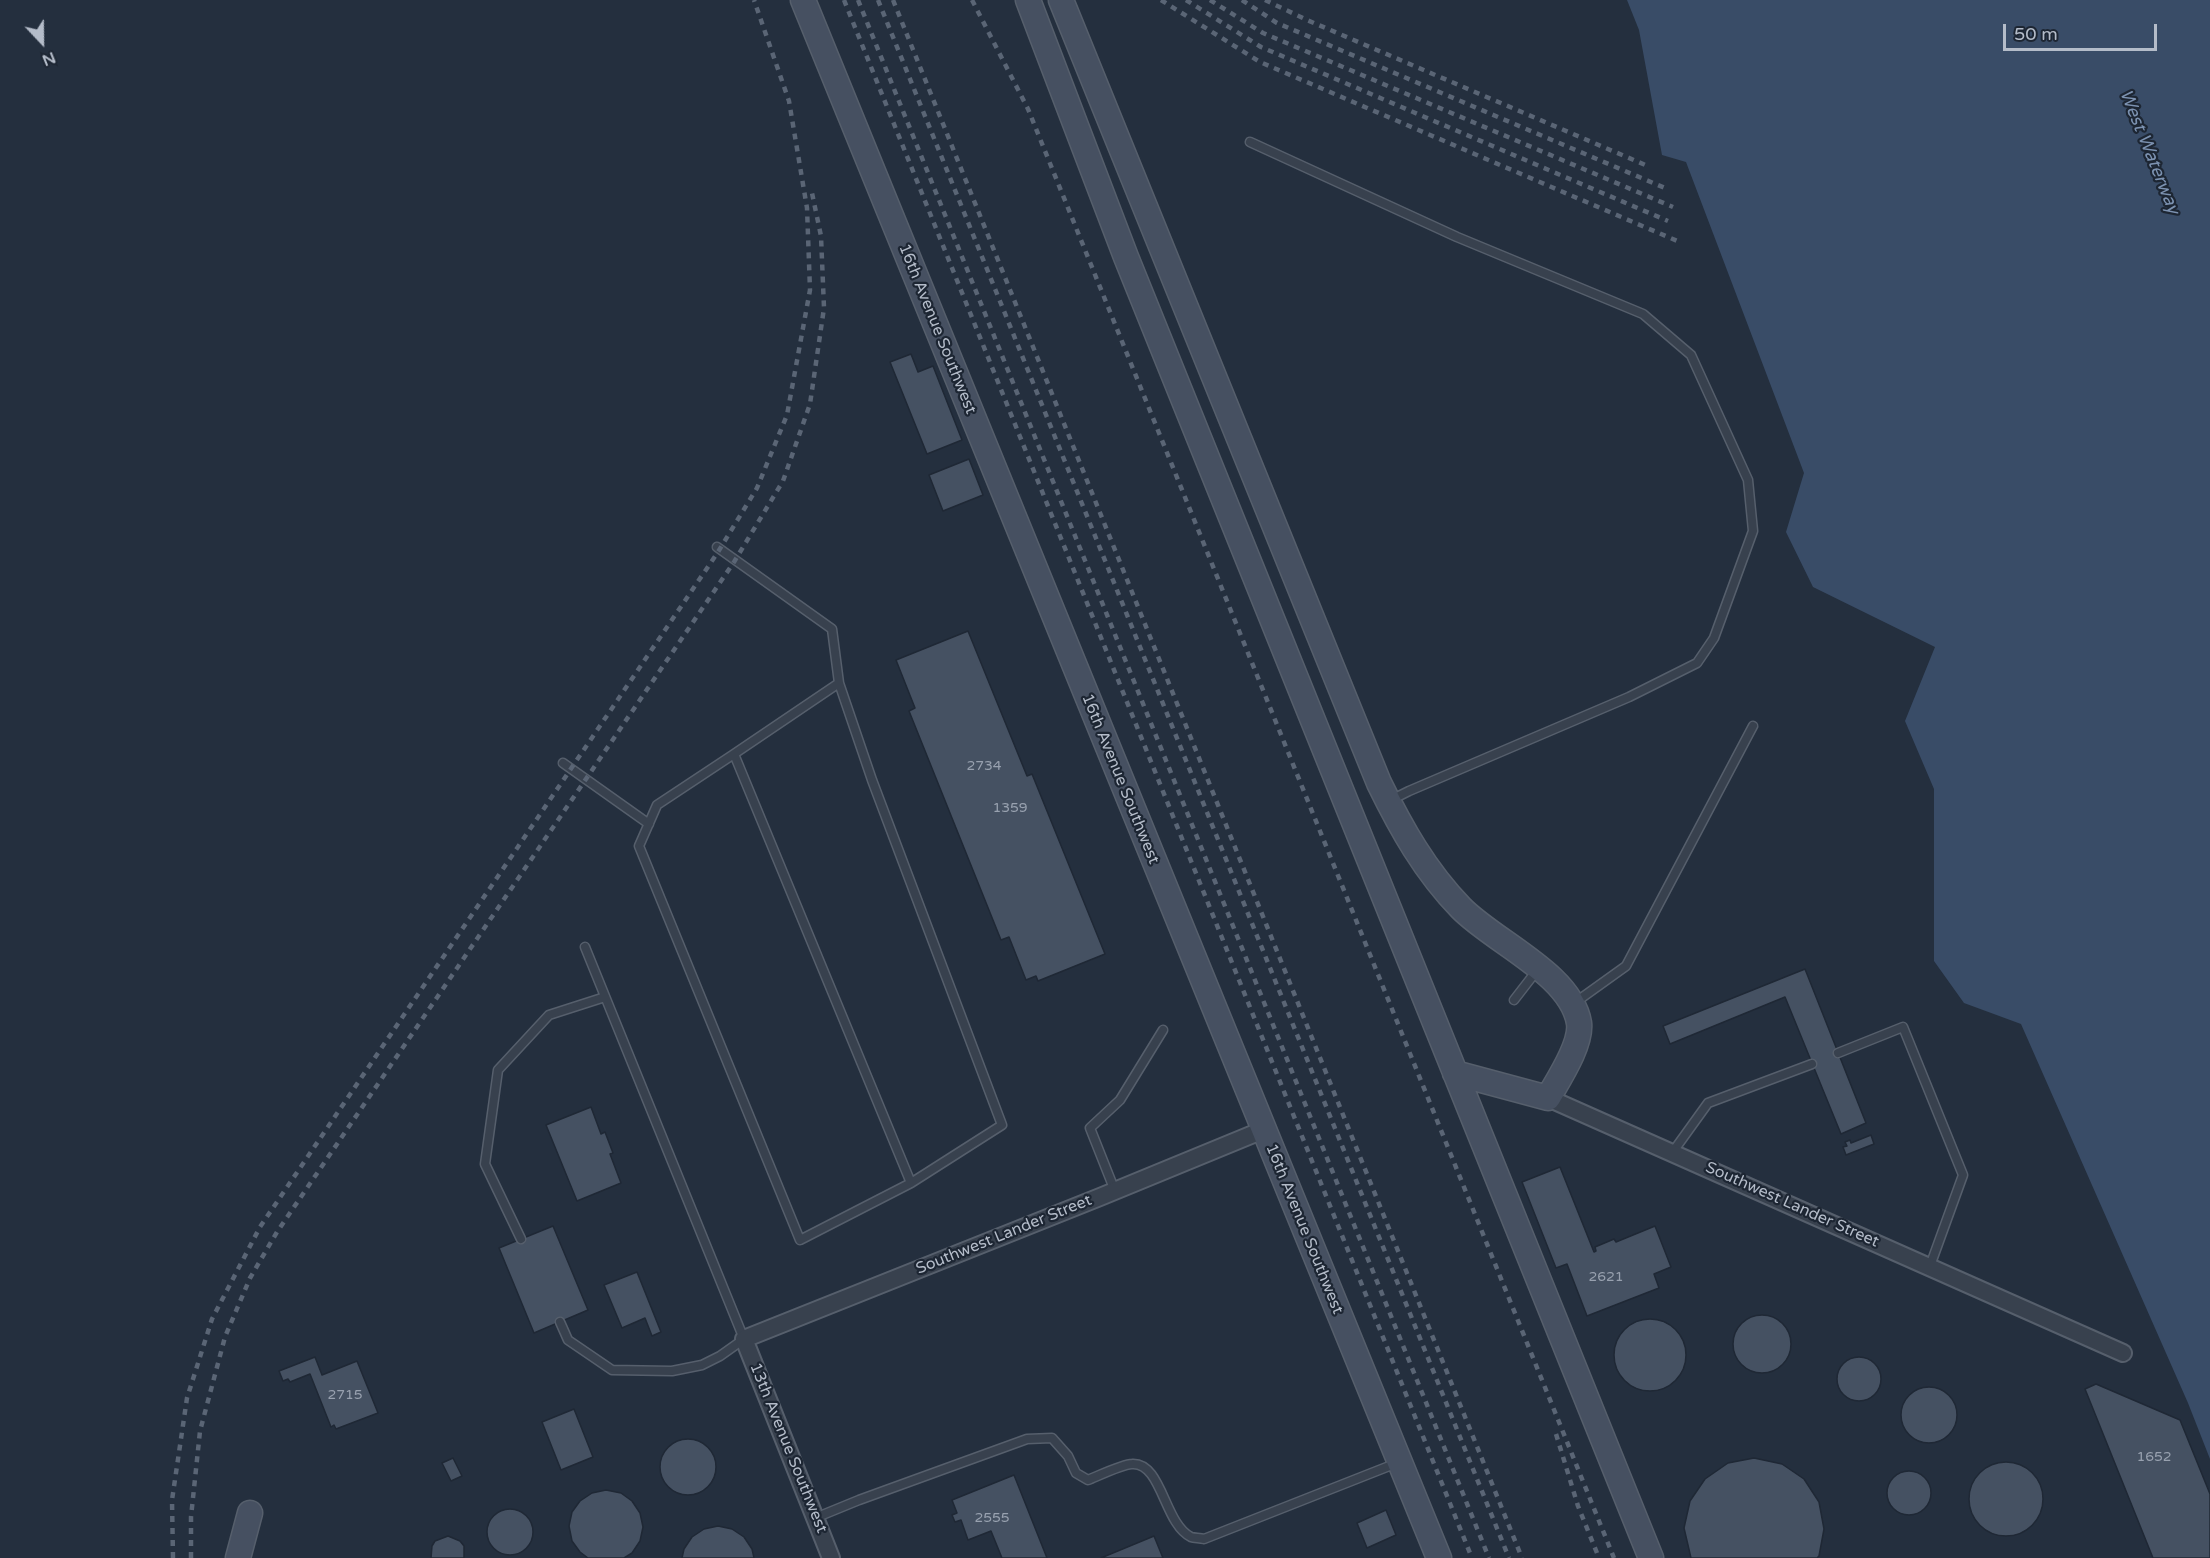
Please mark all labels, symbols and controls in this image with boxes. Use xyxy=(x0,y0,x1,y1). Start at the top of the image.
north arrow xyxy=(12,12,72,72)
scale bar xyxy=(2006,12,2160,50)
text: 50 m xyxy=(2014,23,2058,45)
text: N xyxy=(39,47,58,70)
water label: West Waterway xyxy=(2114,86,2184,218)
street label: 16th Avenue Southwest xyxy=(894,241,980,417)
street label: 16th Avenue Southwest xyxy=(1077,691,1163,867)
house number: 2734 xyxy=(966,758,1002,774)
house number: 1359 xyxy=(992,800,1028,816)
street label: 16th Avenue Southwest xyxy=(1261,1141,1347,1317)
street label: Southwest Lander Street xyxy=(1702,1158,1882,1252)
street label: Southwest Lander Street xyxy=(913,1191,1095,1279)
house number: 2621 xyxy=(1588,1269,1624,1285)
street label: 13th Avenue Southwest xyxy=(745,1360,831,1536)
house number: 2715 xyxy=(327,1387,363,1403)
house number: 1652 xyxy=(2136,1449,2172,1465)
house number: 2555 xyxy=(974,1510,1010,1526)

